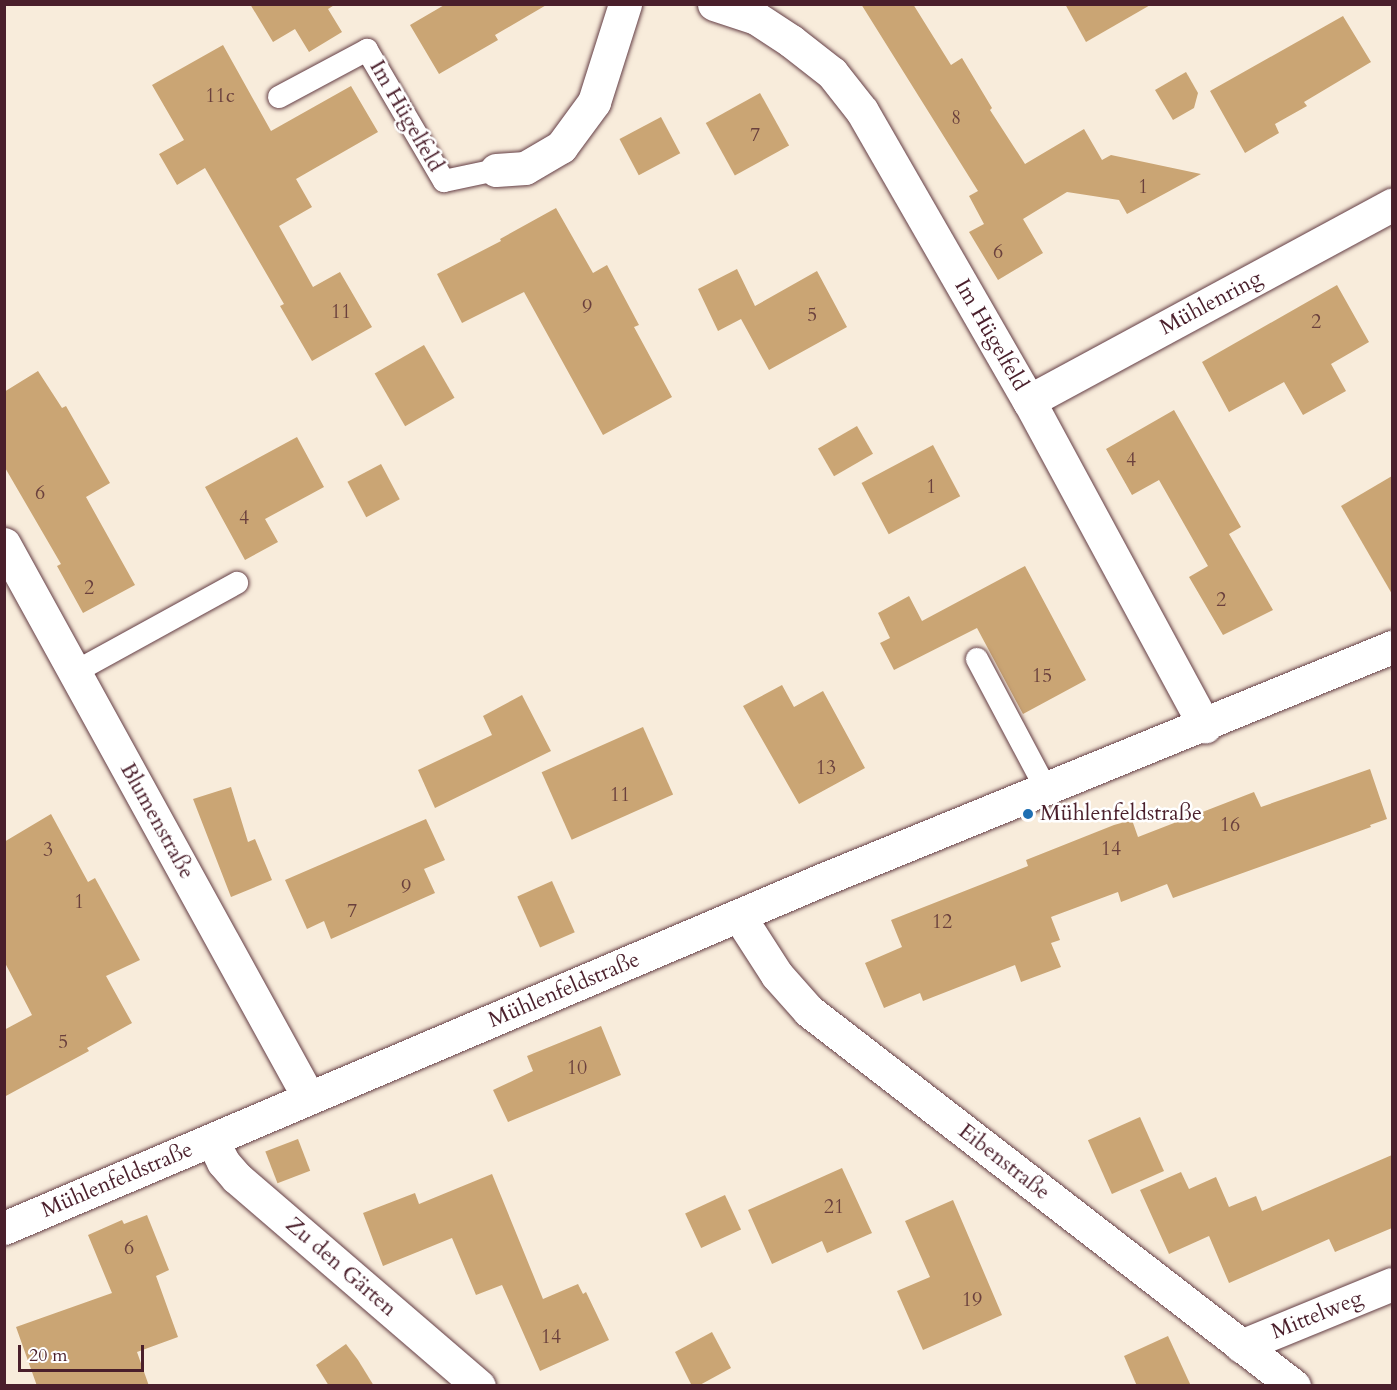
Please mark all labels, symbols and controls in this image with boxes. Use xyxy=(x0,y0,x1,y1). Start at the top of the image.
street label: Im Hügelfeld xyxy=(363,56,449,176)
house number: 11c xyxy=(205,83,235,107)
house number: 8 xyxy=(951,105,961,129)
house number: 7 xyxy=(750,122,760,146)
house number: 1 xyxy=(1138,174,1148,198)
house number: 6 xyxy=(993,239,1003,263)
street label: Mühlenring xyxy=(1155,265,1267,341)
street label: Im Hügelfeld xyxy=(948,275,1034,395)
house number: 9 xyxy=(582,294,592,318)
house number: 11 xyxy=(331,299,351,323)
house number: 5 xyxy=(807,302,817,326)
house number: 2 xyxy=(1311,309,1321,333)
house number: 4 xyxy=(1126,447,1136,471)
house number: 1 xyxy=(926,474,936,498)
house number: 6 xyxy=(35,480,45,504)
house number: 4 xyxy=(239,505,249,529)
house number: 2 xyxy=(84,575,94,599)
house number: 2 xyxy=(1216,587,1226,611)
house number: 15 xyxy=(1032,663,1052,687)
house number: 13 xyxy=(816,755,836,779)
street label: Blumenstraße xyxy=(114,758,200,884)
house number: 11 xyxy=(610,782,630,806)
place label: Mühlenfeldstraße xyxy=(1040,801,1202,827)
marker: Mühlenfeldstraße xyxy=(1021,807,1035,821)
house number: 16 xyxy=(1220,812,1240,836)
house number: 14 xyxy=(1101,836,1121,860)
house number: 3 xyxy=(43,837,53,861)
house number: 9 xyxy=(401,874,411,898)
house number: 1 xyxy=(74,889,84,913)
house number: 7 xyxy=(347,898,357,922)
house number: 12 xyxy=(932,909,952,933)
street label: Mühlenfeldstraße xyxy=(484,946,644,1034)
house number: 5 xyxy=(58,1029,68,1053)
house number: 10 xyxy=(567,1055,587,1079)
street label: Eibenstraße xyxy=(953,1118,1055,1206)
street label: Mühlenfeldstraße xyxy=(37,1136,197,1224)
house number: 21 xyxy=(824,1194,844,1218)
street label: Zu den Gärten xyxy=(280,1212,402,1322)
house number: 6 xyxy=(124,1235,134,1259)
street label: Mittelweg xyxy=(1267,1285,1367,1345)
house number: 19 xyxy=(962,1287,982,1311)
house number: 14 xyxy=(541,1324,561,1348)
scale bar xyxy=(21,1333,147,1371)
text: 20 m xyxy=(29,1343,68,1368)

